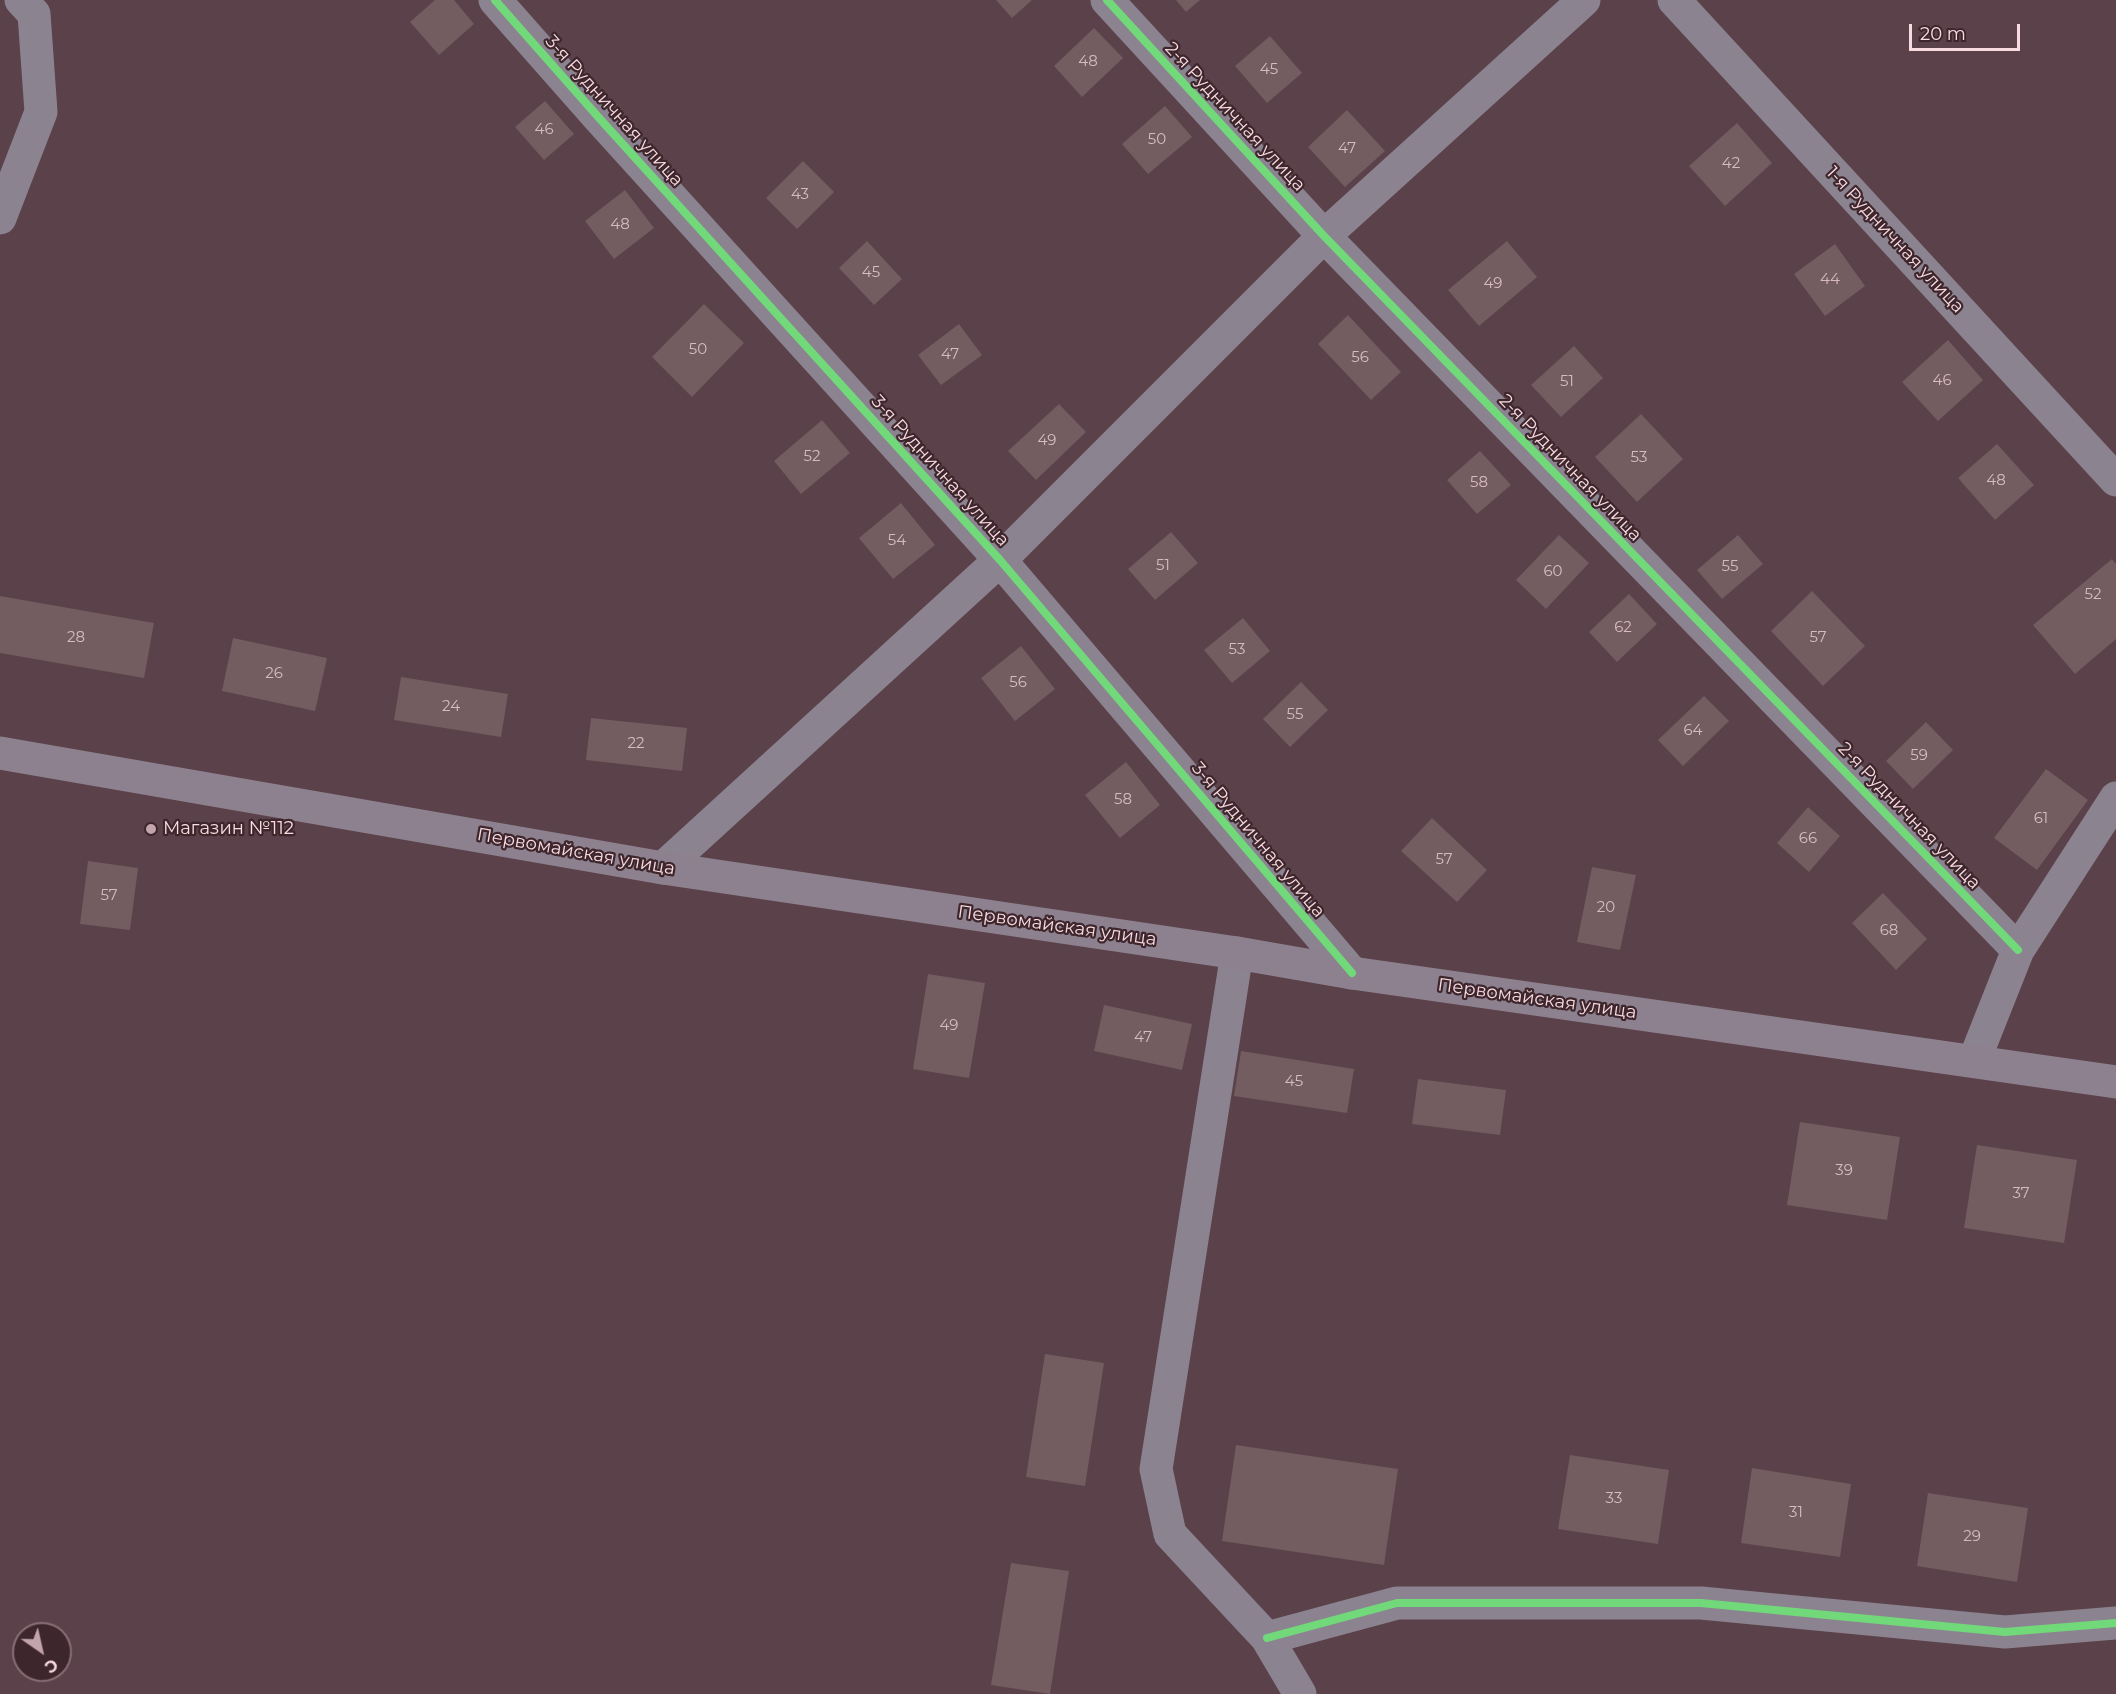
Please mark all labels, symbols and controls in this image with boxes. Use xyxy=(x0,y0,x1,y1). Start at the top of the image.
scale bar xyxy=(1912,12,2023,50)
text: 20 m xyxy=(1920,23,1966,45)
street label: 3-я Рудничная улица xyxy=(540,31,688,191)
street label: 2-я Рудничная улица xyxy=(1160,38,1310,196)
house number: 48 xyxy=(1078,53,1098,71)
house number: 45 xyxy=(1260,61,1278,79)
house number: 46 xyxy=(534,121,554,139)
house number: 50 xyxy=(1148,131,1166,149)
house number: 47 xyxy=(1338,140,1356,158)
house number: 42 xyxy=(1722,155,1740,173)
street label: 1-я Рудничная улица xyxy=(1822,162,1968,318)
house number: 43 xyxy=(791,186,809,204)
house number: 48 xyxy=(610,216,630,234)
house number: 45 xyxy=(862,264,880,282)
house number: 44 xyxy=(1820,271,1840,289)
house number: 49 xyxy=(1484,275,1502,293)
house number: 50 xyxy=(689,341,707,359)
house number: 47 xyxy=(941,346,959,364)
house number: 56 xyxy=(1351,349,1369,367)
house number: 46 xyxy=(1932,372,1952,390)
house number: 51 xyxy=(1560,373,1574,391)
street label: 2-я Рудничная улица xyxy=(1494,390,1646,546)
street label: 3-я Рудничная улица xyxy=(866,391,1014,551)
house number: 49 xyxy=(1038,432,1056,450)
house number: 52 xyxy=(804,448,820,466)
house number: 53 xyxy=(1631,449,1647,467)
house number: 48 xyxy=(1986,472,2006,490)
house number: 58 xyxy=(1470,474,1488,492)
house number: 54 xyxy=(888,532,906,550)
house number: 51 xyxy=(1156,557,1170,575)
house number: 55 xyxy=(1722,558,1738,576)
house number: 60 xyxy=(1543,563,1563,581)
house number: 52 xyxy=(2085,586,2101,604)
house number: 62 xyxy=(1614,619,1632,637)
house number: 28 xyxy=(67,629,85,647)
house number: 57 xyxy=(1809,629,1827,647)
house number: 53 xyxy=(1229,641,1245,659)
house number: 26 xyxy=(265,665,283,683)
house number: 56 xyxy=(1009,674,1027,692)
house number: 24 xyxy=(442,698,460,716)
house number: 55 xyxy=(1287,706,1303,724)
house number: 64 xyxy=(1683,722,1703,740)
house number: 22 xyxy=(627,735,645,753)
street label: 2-я Рудничная улица xyxy=(1833,738,1985,894)
house number: 59 xyxy=(1910,747,1928,765)
street label: 3-я Рудничная улица xyxy=(1187,758,1329,922)
house number: 58 xyxy=(1114,791,1132,809)
house number: 61 xyxy=(2034,810,2048,828)
place label: Магазин №112 xyxy=(163,818,294,840)
marker: Магазин №112 xyxy=(144,822,158,836)
street label: Первомайская улица xyxy=(475,824,677,880)
house number: 66 xyxy=(1799,830,1817,848)
house number: 57 xyxy=(1435,851,1453,869)
house number: 57 xyxy=(100,887,118,905)
house number: 20 xyxy=(1597,899,1615,917)
street label: Первомайская улица xyxy=(956,901,1158,951)
house number: 68 xyxy=(1880,922,1898,940)
street label: Первомайская улица xyxy=(1436,974,1638,1024)
house number: 49 xyxy=(940,1017,958,1035)
house number: 47 xyxy=(1134,1029,1152,1047)
house number: 45 xyxy=(1285,1073,1303,1091)
house number: 39 xyxy=(1835,1162,1853,1180)
house number: 37 xyxy=(2012,1185,2030,1203)
house number: 33 xyxy=(1606,1490,1622,1508)
house number: 31 xyxy=(1789,1504,1803,1522)
house number: 29 xyxy=(1963,1528,1981,1546)
north arrow xyxy=(12,1622,72,1682)
text: С xyxy=(41,1655,61,1677)

